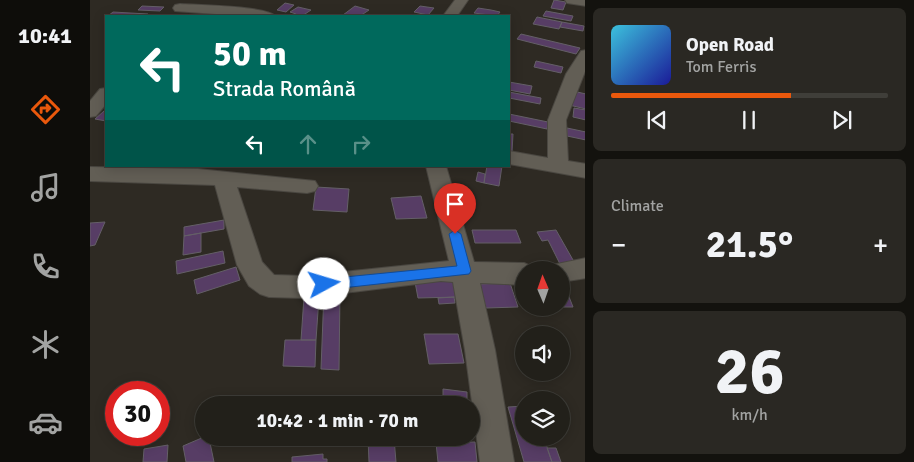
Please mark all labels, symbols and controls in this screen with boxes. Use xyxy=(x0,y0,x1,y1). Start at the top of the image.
text: 10:41 xyxy=(18,22,72,49)
text: 50 m xyxy=(213,32,287,75)
text: Open Road xyxy=(686,33,774,57)
icon: left xyxy=(130,35,195,100)
text: Tom Ferris xyxy=(686,57,756,77)
text: Strada Română xyxy=(213,75,356,102)
icon: directions xyxy=(28,92,63,127)
icon: previous xyxy=(643,106,671,134)
icon: pause xyxy=(735,106,763,134)
icon: next xyxy=(828,106,856,134)
icon: left xyxy=(241,130,269,158)
icon: ahead xyxy=(294,130,322,158)
icon: right xyxy=(347,130,375,158)
icon: music xyxy=(28,170,63,205)
pin xyxy=(434,183,476,234)
icon: arrive xyxy=(441,190,469,218)
text: Climate xyxy=(611,196,664,216)
text: 21.5° xyxy=(706,221,793,268)
text: − xyxy=(611,228,626,262)
text: + xyxy=(873,228,888,262)
icon: phone xyxy=(28,249,63,284)
position arrow xyxy=(297,257,349,309)
north arrow xyxy=(515,261,570,316)
map controls xyxy=(515,261,570,446)
button: sound xyxy=(515,326,570,381)
icon: climate xyxy=(28,327,63,362)
text: 26 xyxy=(714,332,785,412)
speed limit sign: 30 xyxy=(105,381,170,446)
button: layers xyxy=(515,391,570,446)
icon: car xyxy=(28,405,63,440)
text: km/h xyxy=(731,405,768,425)
text: 10:42 · 1 min · 70 m xyxy=(257,409,418,433)

